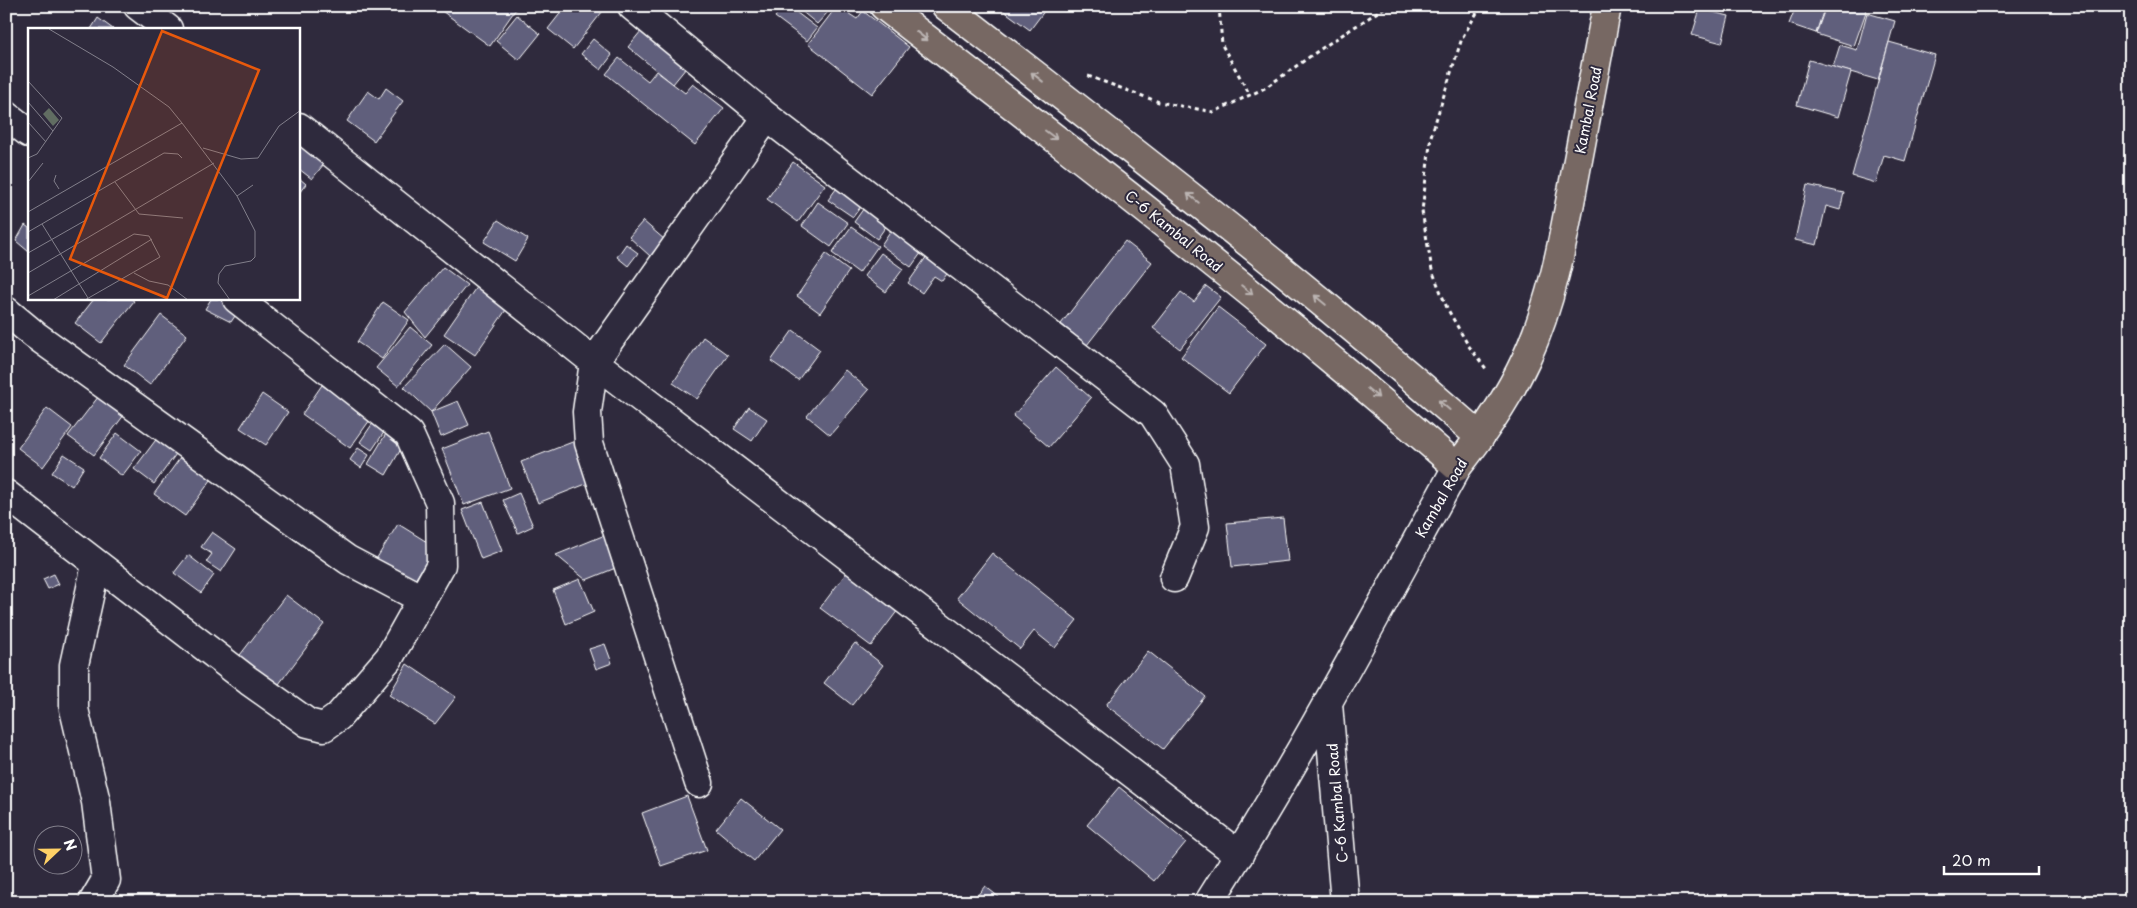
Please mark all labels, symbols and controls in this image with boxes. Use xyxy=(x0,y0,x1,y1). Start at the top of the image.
inset map xyxy=(28,28,300,300)
one-way arrow xyxy=(915,31,929,41)
street label: Kambal Road xyxy=(1569,65,1607,155)
one-way arrow xyxy=(1031,71,1044,82)
one-way arrow xyxy=(1044,130,1058,140)
street label: C-6 Kambal Road xyxy=(1121,185,1227,277)
one-way arrow xyxy=(1187,192,1200,203)
one-way arrow xyxy=(1240,284,1253,295)
one-way arrow xyxy=(1313,295,1326,306)
one-way arrow xyxy=(1366,388,1379,399)
one-way arrow xyxy=(1437,399,1450,411)
street label: Kambal Road xyxy=(1410,454,1472,542)
street label: C-6 Kambal Road xyxy=(1321,742,1353,864)
north arrow xyxy=(32,826,82,876)
text: N xyxy=(59,836,82,854)
scale bar xyxy=(1944,843,2040,875)
text: 20 m xyxy=(1952,848,1991,871)

